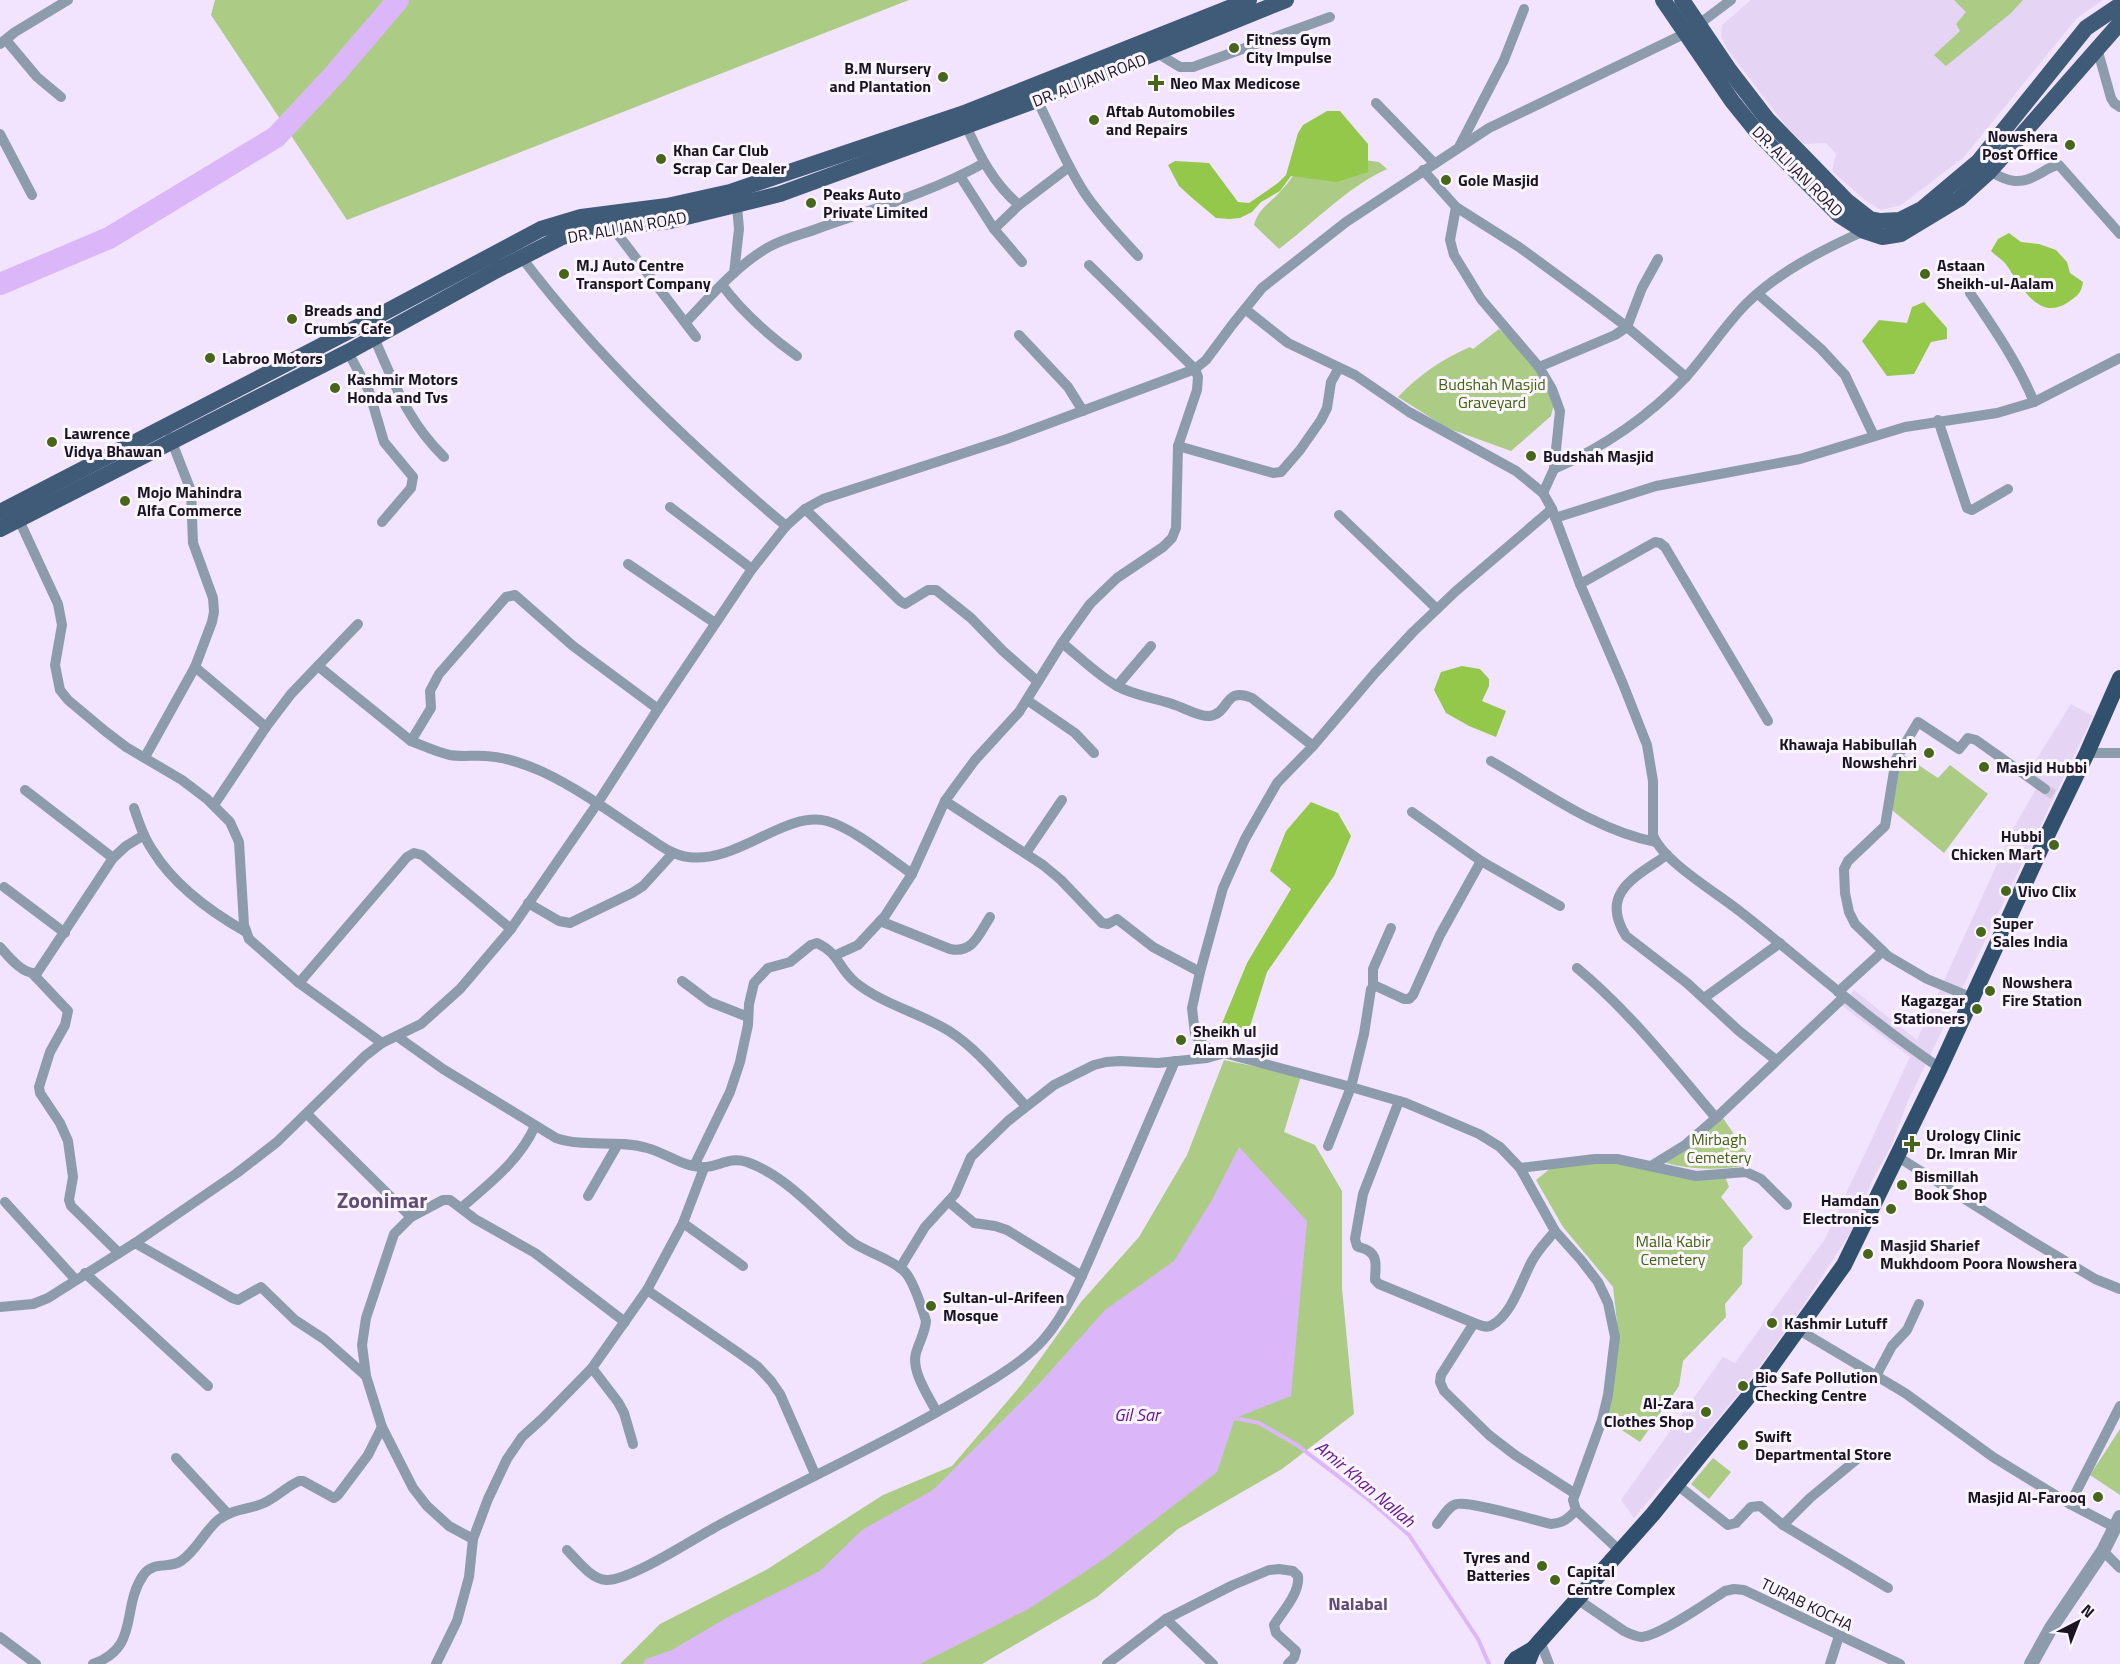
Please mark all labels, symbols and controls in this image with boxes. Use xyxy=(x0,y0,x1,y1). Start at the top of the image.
place label: Fitness Gym City Impulse xyxy=(1246,27,1332,69)
marker: Fitness Gym City Impulse xyxy=(1227,41,1241,55)
street label: DR. ALI JAN ROAD xyxy=(1029,47,1149,113)
place label: B.M Nursery and Plantation xyxy=(830,56,931,98)
marker: B.M Nursery and Plantation xyxy=(936,70,950,84)
place label: Neo Max Medicose xyxy=(1170,71,1300,95)
marker: Neo Max Medicose xyxy=(1147,74,1165,92)
place label: Aftab Automobiles and Repairs xyxy=(1106,99,1235,141)
marker: Aftab Automobiles and Repairs xyxy=(1087,113,1101,127)
street label: DR. ALI JAN ROAD xyxy=(1747,120,1849,222)
place label: Nowshera Post Office xyxy=(1982,124,2058,166)
place label: Khan Car Club Scrap Car Dealer xyxy=(673,138,787,180)
marker: Nowshera Post Office xyxy=(2063,138,2077,152)
marker: Khan Car Club Scrap Car Dealer xyxy=(654,152,668,166)
place label: Gole Masjid xyxy=(1458,168,1539,192)
marker: Gole Masjid xyxy=(1439,173,1453,187)
place label: Peaks Auto Private Limited xyxy=(823,182,928,224)
marker: Peaks Auto Private Limited xyxy=(804,196,818,210)
street label: DR. ALI JAN ROAD xyxy=(566,205,688,249)
place label: M.J Auto Centre Transport Company xyxy=(576,253,711,295)
place label: Astaan Sheikh-ul-Aalam xyxy=(1937,253,2054,295)
marker: M.J Auto Centre Transport Company xyxy=(557,267,571,281)
marker: Astaan Sheikh-ul-Aalam xyxy=(1918,267,1932,281)
place label: Breads and Crumbs Cafe xyxy=(304,298,391,340)
marker: Breads and Crumbs Cafe xyxy=(285,312,299,326)
place label: Labroo Motors xyxy=(222,346,323,370)
marker: Labroo Motors xyxy=(203,351,217,365)
place label: Kashmir Motors Honda and Tvs xyxy=(347,367,458,409)
park label: Budshah Masjid Graveyard xyxy=(1438,372,1546,414)
marker: Kashmir Motors Honda and Tvs xyxy=(328,381,342,395)
place label: Lawrence Vidya Bhawan xyxy=(64,421,162,463)
marker: Lawrence Vidya Bhawan xyxy=(45,435,59,449)
place label: Budshah Masjid xyxy=(1543,444,1654,468)
marker: Budshah Masjid xyxy=(1524,449,1538,463)
place label: Mojo Mahindra Alfa Commerce xyxy=(137,480,242,522)
marker: Mojo Mahindra Alfa Commerce xyxy=(118,494,132,508)
place label: Khawaja Habibullah Nowshehri xyxy=(1779,732,1917,774)
marker: Khawaja Habibullah Nowshehri xyxy=(1922,746,1936,760)
place label: Masjid Hubbi xyxy=(1996,755,2087,779)
marker: Masjid Hubbi xyxy=(1977,760,1991,774)
place label: Hubbi Chicken Mart xyxy=(1951,824,2042,866)
marker: Hubbi Chicken Mart xyxy=(2047,838,2061,852)
place label: Vivo Clix xyxy=(2018,879,2077,903)
marker: Vivo Clix xyxy=(1999,884,2013,898)
place label: Super Sales India xyxy=(1993,911,2068,953)
marker: Super Sales India xyxy=(1974,925,1988,939)
place label: Nowshera Fire Station xyxy=(2002,970,2082,1012)
marker: Nowshera Fire Station xyxy=(1983,984,1997,998)
place label: Kagazgar Stationers xyxy=(1893,988,1965,1030)
marker: Kagazgar Stationers xyxy=(1970,1002,1984,1016)
place label: Sheikh ul Alam Masjid xyxy=(1193,1019,1279,1061)
marker: Sheikh ul Alam Masjid xyxy=(1174,1033,1188,1047)
place label: Urology Clinic Dr. Imran Mir xyxy=(1926,1123,2021,1165)
park label: Mirbagh Cemetery xyxy=(1687,1127,1752,1169)
marker: Urology Clinic Dr. Imran Mir xyxy=(1903,1135,1921,1153)
place label: Bismillah Book Shop xyxy=(1914,1164,1988,1206)
marker: Bismillah Book Shop xyxy=(1895,1178,1909,1192)
district label: Zoonimar xyxy=(337,1183,427,1217)
place label: Hamdan Electronics xyxy=(1803,1188,1879,1230)
marker: Hamdan Electronics xyxy=(1884,1202,1898,1216)
park label: Malla Kabir Cemetery xyxy=(1636,1229,1711,1271)
place label: Masjid Sharief Mukhdoom Poora Nowshera xyxy=(1880,1233,2077,1275)
marker: Masjid Sharief Mukhdoom Poora Nowshera xyxy=(1861,1247,1875,1261)
place label: Sultan-ul-Arifeen Mosque xyxy=(943,1285,1064,1327)
marker: Sultan-ul-Arifeen Mosque xyxy=(924,1299,938,1313)
place label: Kashmir Lutuff xyxy=(1784,1311,1888,1335)
marker: Kashmir Lutuff xyxy=(1765,1316,1779,1330)
place label: Bio Safe Pollution Checking Centre xyxy=(1755,1365,1878,1407)
marker: Bio Safe Pollution Checking Centre xyxy=(1736,1379,1750,1393)
place label: Al-Zara Clothes Shop xyxy=(1604,1391,1694,1433)
water label: Gil Sar xyxy=(1114,1401,1162,1428)
marker: Al-Zara Clothes Shop xyxy=(1699,1405,1713,1419)
place label: Swift Departmental Store xyxy=(1755,1424,1891,1466)
water label: Amir Khan Nallah xyxy=(1309,1434,1422,1534)
marker: Swift Departmental Store xyxy=(1736,1438,1750,1452)
place label: Masjid Al-Farooq xyxy=(1967,1485,2086,1509)
marker: Masjid Al-Farooq xyxy=(2091,1490,2105,1504)
place label: Tyres and Batteries xyxy=(1463,1545,1530,1587)
marker: Tyres and Batteries xyxy=(1535,1559,1549,1573)
place label: Capital Centre Complex xyxy=(1567,1559,1676,1601)
street label: TURAB KOCHA xyxy=(1757,1571,1858,1637)
marker: Capital Centre Complex xyxy=(1548,1573,1562,1587)
district label: Nalabal xyxy=(1328,1590,1388,1617)
north arrow xyxy=(2048,1592,2108,1652)
text: N xyxy=(2076,1598,2100,1623)

